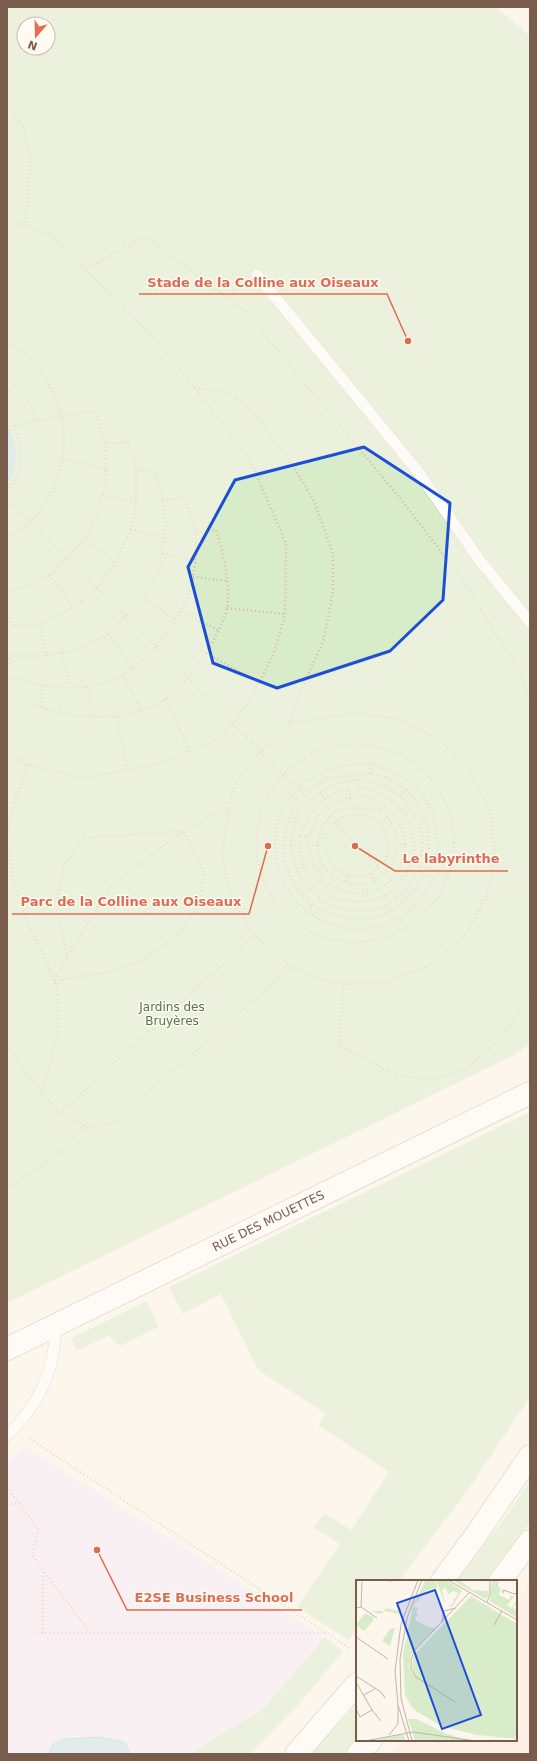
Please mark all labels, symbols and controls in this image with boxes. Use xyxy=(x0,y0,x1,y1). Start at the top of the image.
north arrow xyxy=(16,16,56,56)
text: N xyxy=(26,37,39,53)
callout: Stade de la Colline aux Oiseaux xyxy=(139,269,387,294)
text: Stade de la Colline aux Oiseaux xyxy=(147,275,379,290)
callout: Le labyrinthe xyxy=(395,846,508,871)
text: Le labyrinthe xyxy=(402,851,500,866)
callout: Parc de la Colline aux Oiseaux xyxy=(12,889,249,914)
text: Parc de la Colline aux Oiseaux xyxy=(21,894,242,909)
park label: Jardins des Bruyères xyxy=(138,1000,205,1028)
street label: RUE DES MOUETTES xyxy=(210,1188,327,1254)
inset map xyxy=(356,1580,517,1741)
callout: E2SE Business School xyxy=(127,1585,302,1610)
text: E2SE Business School xyxy=(135,1590,293,1605)

